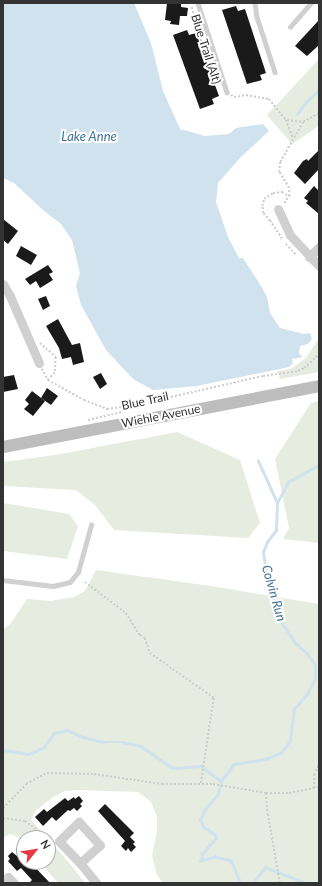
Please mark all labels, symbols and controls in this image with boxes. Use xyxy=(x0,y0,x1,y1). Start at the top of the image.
street label: Blue Trail (Alt) xyxy=(188,12,224,86)
water label: Lake Anne xyxy=(61,128,117,144)
street label: Blue Trail xyxy=(120,389,170,413)
street label: Wiehle Avenue xyxy=(120,401,202,431)
water label: Colvin Run xyxy=(259,563,289,623)
north arrow xyxy=(16,830,56,870)
text: N xyxy=(38,837,54,851)

